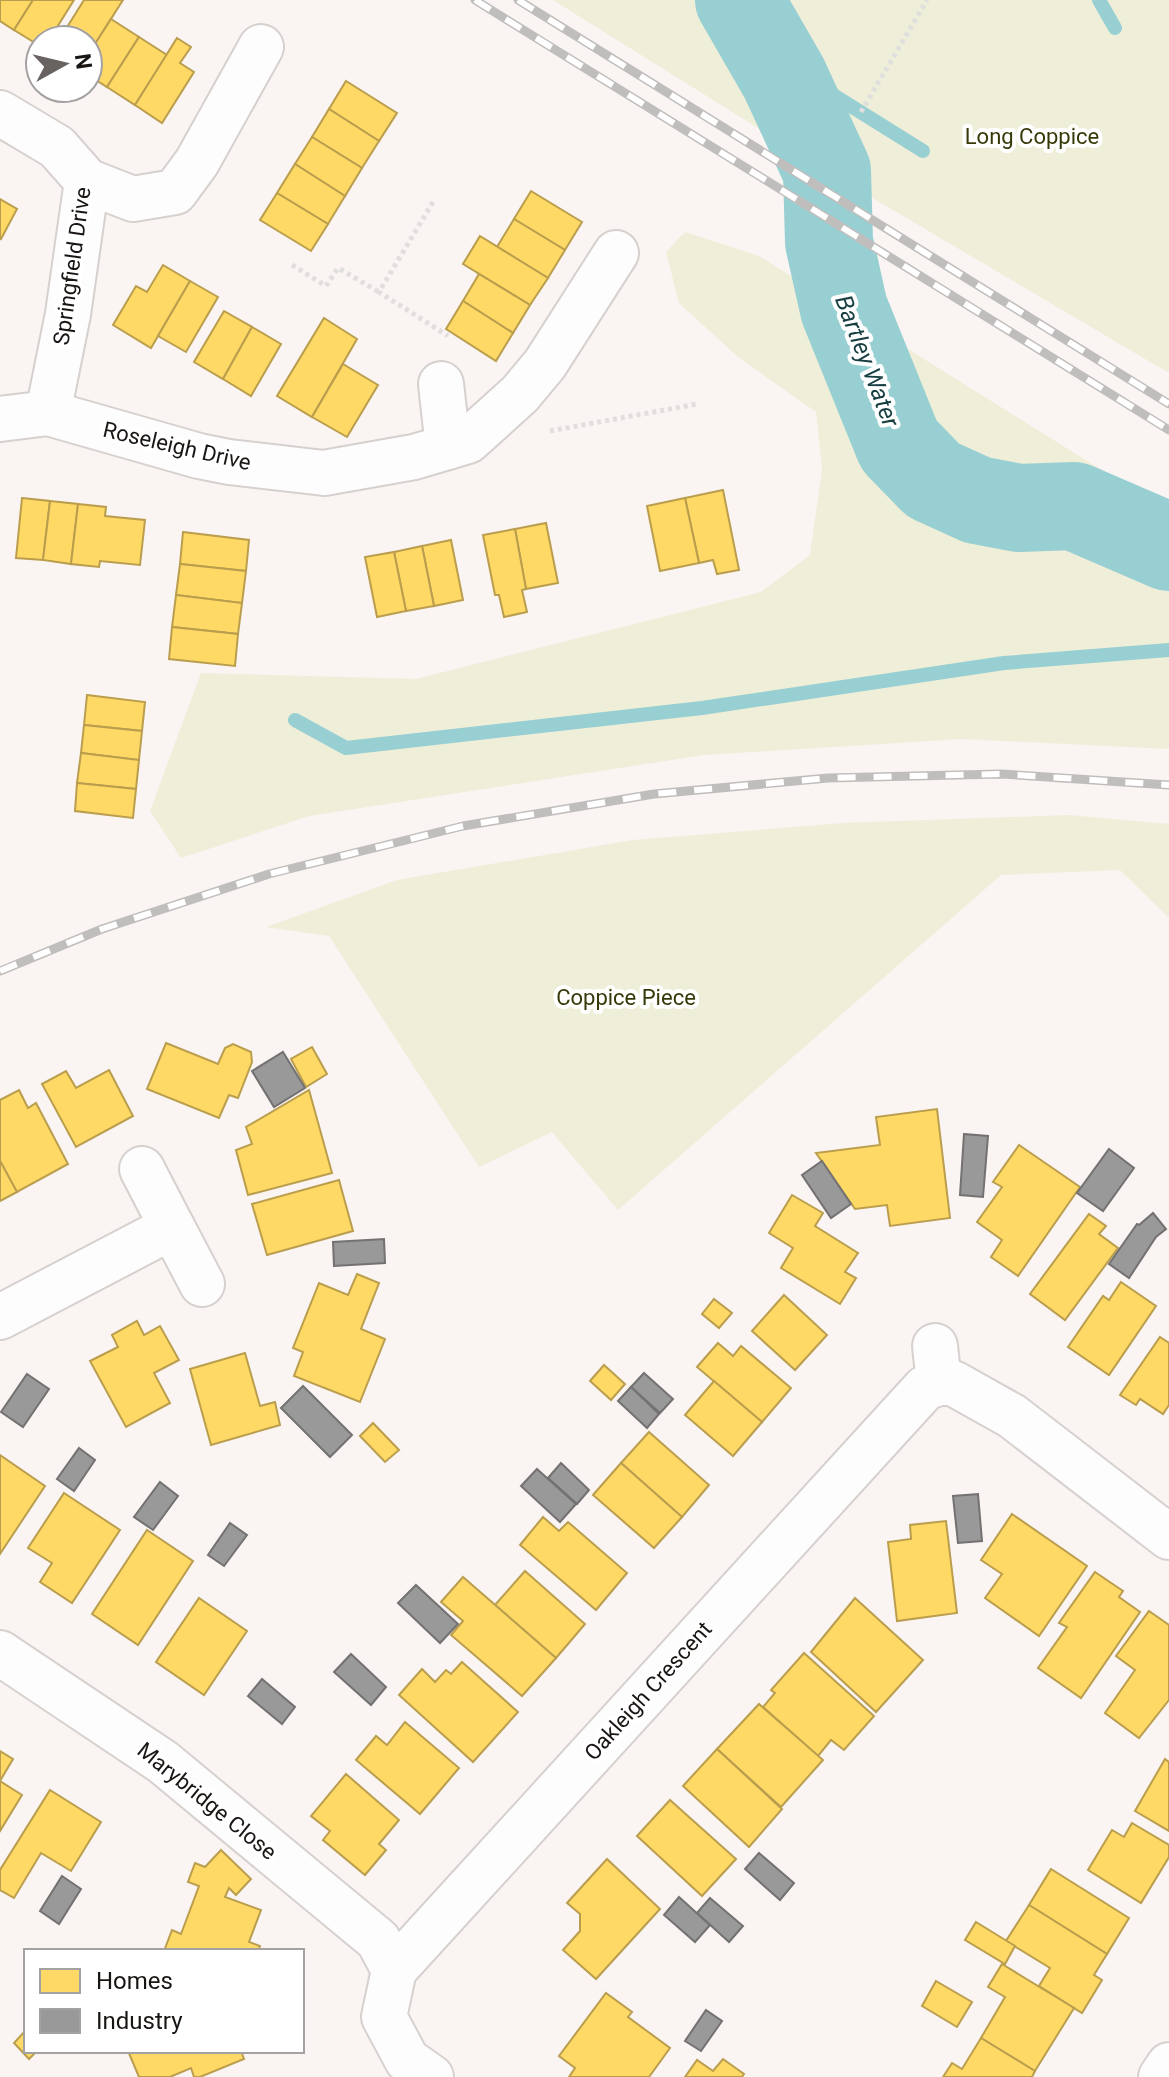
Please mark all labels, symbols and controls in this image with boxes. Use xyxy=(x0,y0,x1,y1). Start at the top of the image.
north arrow xyxy=(24,24,104,104)
text: N xyxy=(70,52,97,71)
park label: Long Coppice xyxy=(965,124,1099,149)
street label: Springfield Drive xyxy=(49,185,95,347)
water label: Bartley Water xyxy=(829,291,905,432)
street label: Roseleigh Drive xyxy=(101,417,253,475)
park label: Coppice Piece xyxy=(556,985,696,1010)
street label: Oakleigh Crescent xyxy=(579,1617,717,1765)
street label: Marybridge Close xyxy=(132,1737,282,1865)
legend xyxy=(24,1949,304,2053)
text: Homes xyxy=(96,1967,173,1995)
text: Industry xyxy=(96,2007,183,2035)

